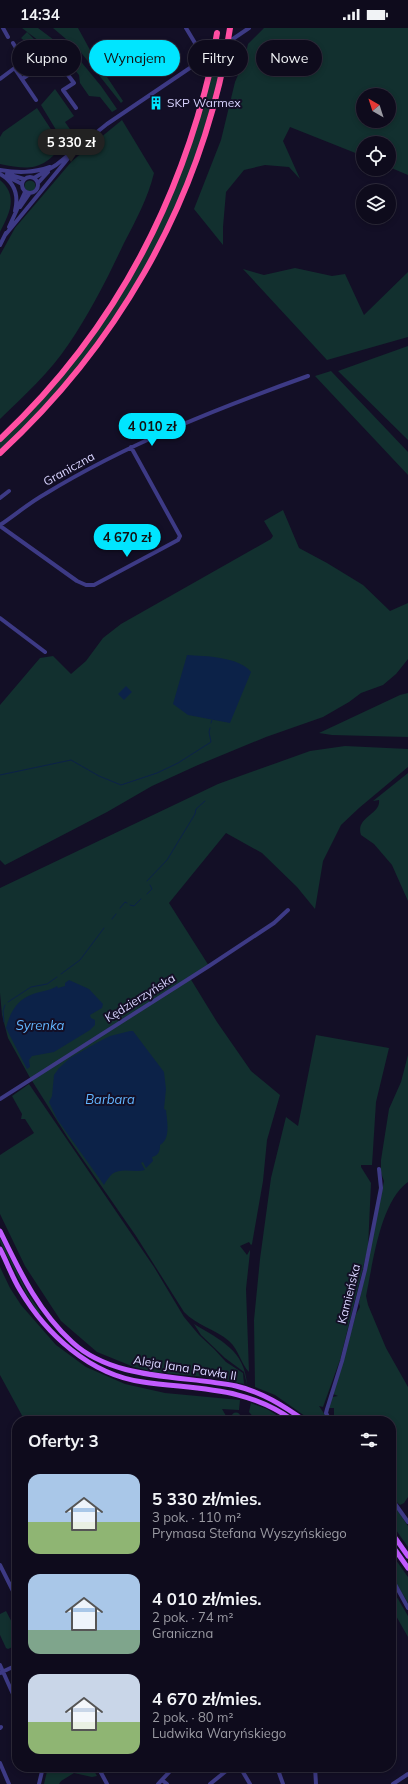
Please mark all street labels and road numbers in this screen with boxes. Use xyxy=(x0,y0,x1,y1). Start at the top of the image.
street label: Graniczna xyxy=(40,448,97,489)
street label: Kędzierzyńska xyxy=(102,970,178,1025)
street label: Kamieńska xyxy=(334,1262,363,1325)
street label: Aleja Jana Pawła II xyxy=(132,1352,238,1383)

